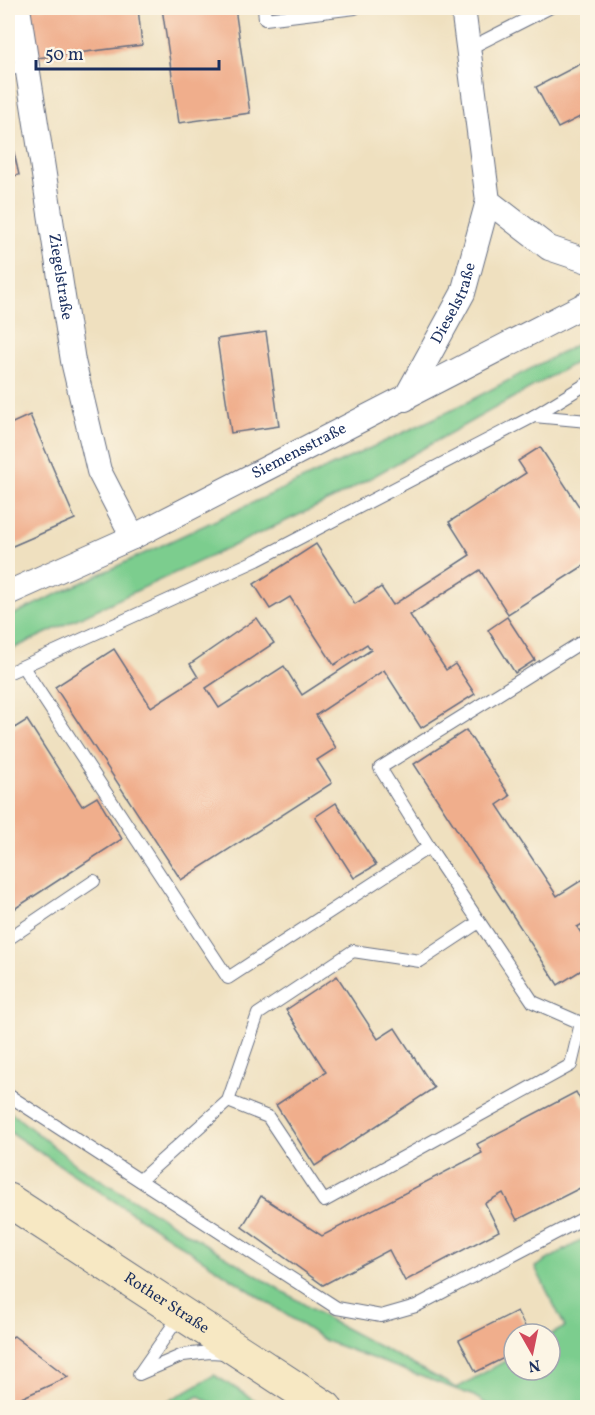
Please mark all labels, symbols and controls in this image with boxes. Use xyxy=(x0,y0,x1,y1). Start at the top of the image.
scale bar xyxy=(36,33,219,71)
text: 50 m xyxy=(45,43,84,68)
street label: Ziegelstraße xyxy=(42,232,77,322)
street label: Dieselstraße xyxy=(426,260,482,348)
street label: Siemensstraße xyxy=(248,418,351,485)
street label: Rother Straße xyxy=(119,1267,213,1340)
north arrow xyxy=(502,1322,562,1382)
text: N xyxy=(526,1353,541,1377)

